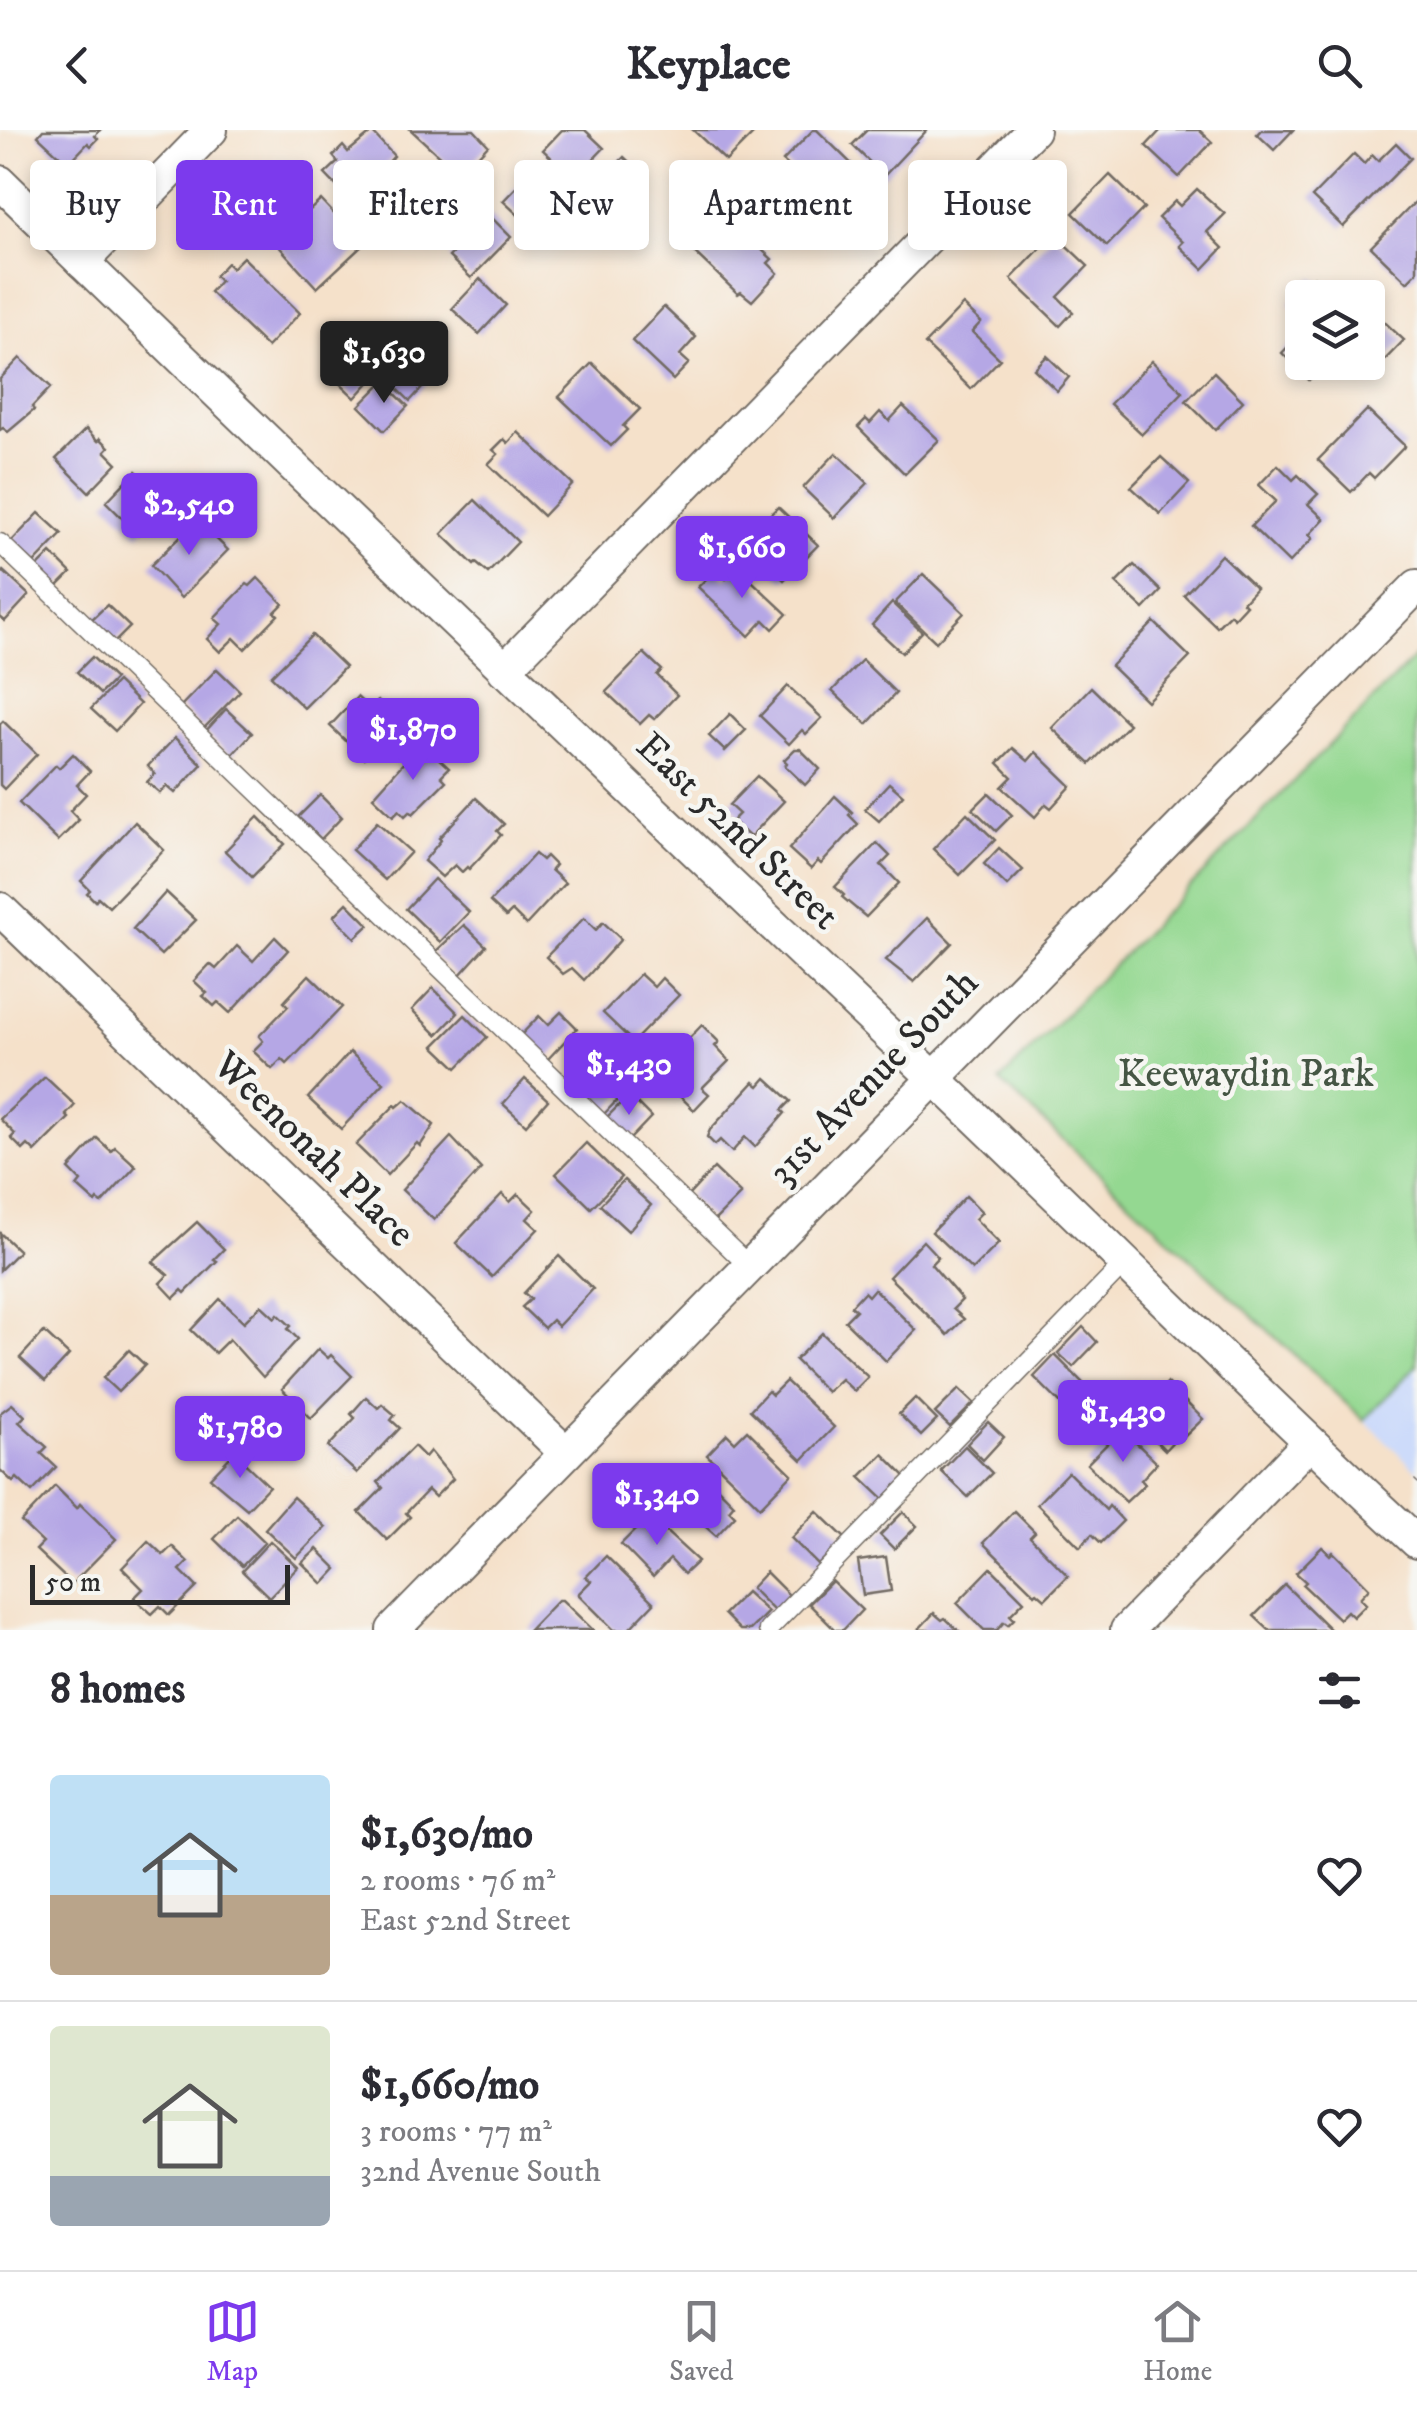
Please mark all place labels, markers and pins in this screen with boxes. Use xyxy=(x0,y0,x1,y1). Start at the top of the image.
pin: $1,630 xyxy=(303,321,465,406)
pin: $2,540 xyxy=(108,473,270,558)
pin: $1,660 xyxy=(661,516,823,601)
pin: $1,870 xyxy=(332,698,494,783)
pin: $1,430 xyxy=(548,1033,710,1118)
pin: $1,430 xyxy=(1042,1380,1204,1465)
pin: $1,780 xyxy=(159,1396,321,1481)
pin: $1,340 xyxy=(576,1463,738,1548)

